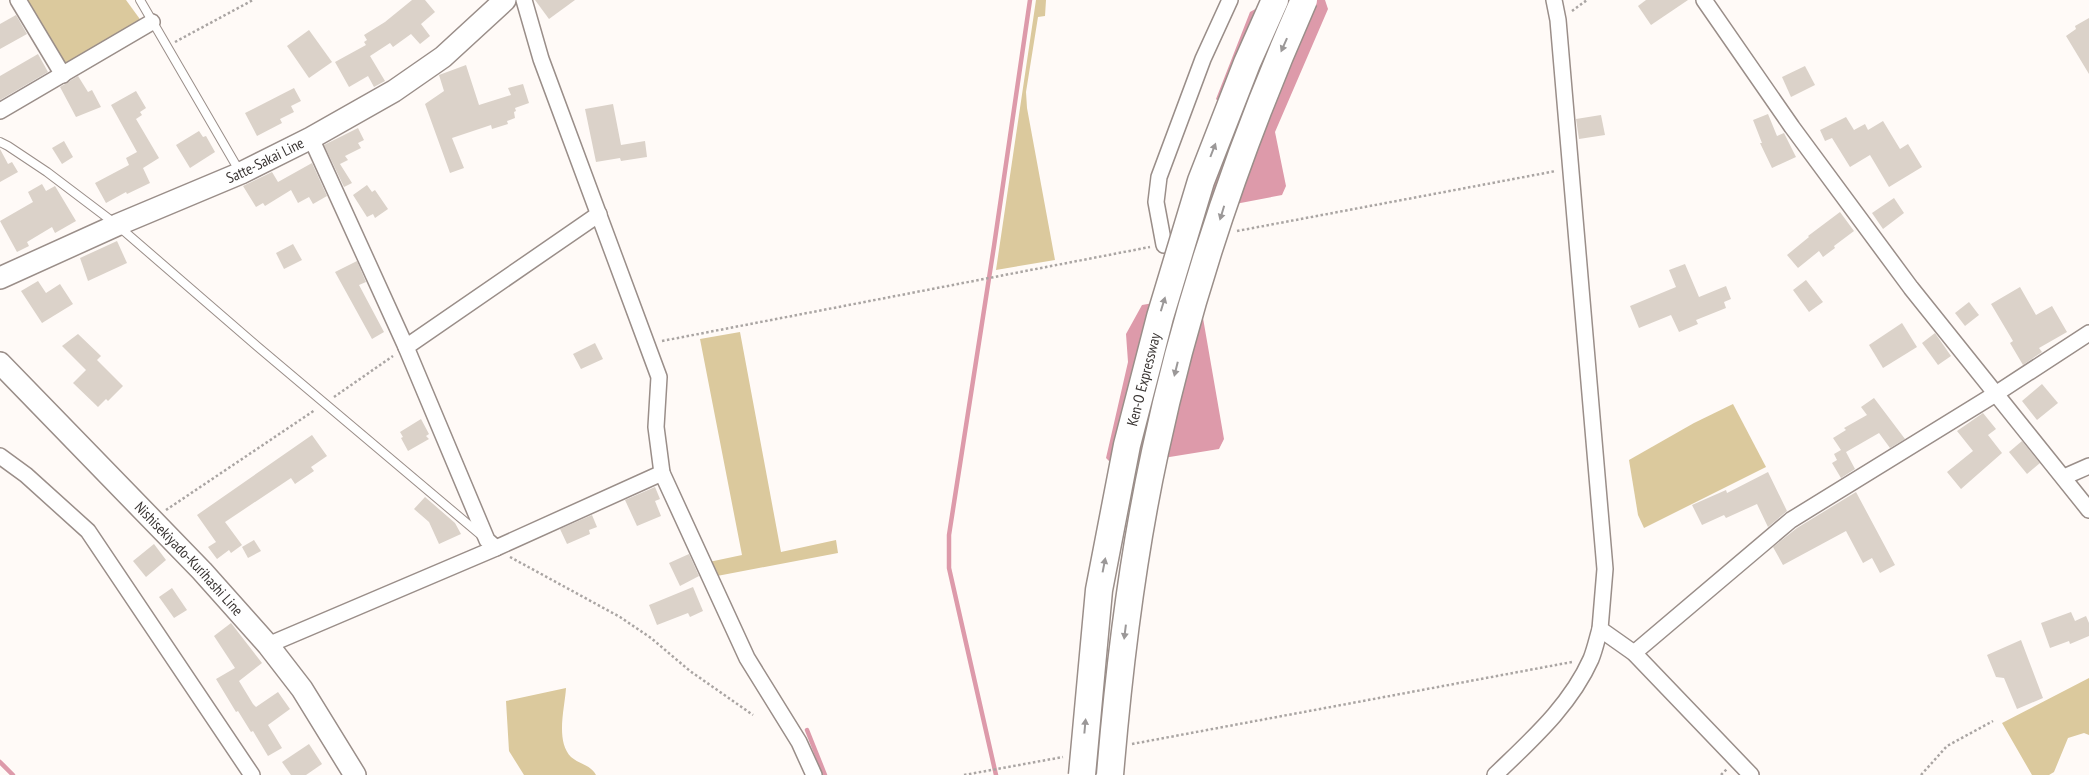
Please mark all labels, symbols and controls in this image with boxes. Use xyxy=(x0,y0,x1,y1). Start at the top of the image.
one-way arrow xyxy=(1279,38,1287,52)
street label: Satte-Sakai Line xyxy=(223,133,307,187)
one-way arrow xyxy=(1210,143,1218,157)
one-way arrow xyxy=(1217,206,1225,221)
one-way arrow xyxy=(1160,297,1168,312)
street label: Ken-O Expressway xyxy=(1122,330,1165,428)
one-way arrow xyxy=(1172,362,1180,377)
street label: Nishisekiyado-Kurihashi Line xyxy=(131,497,247,619)
one-way arrow xyxy=(1101,557,1109,573)
one-way arrow xyxy=(1121,624,1129,640)
one-way arrow xyxy=(1081,718,1089,734)

